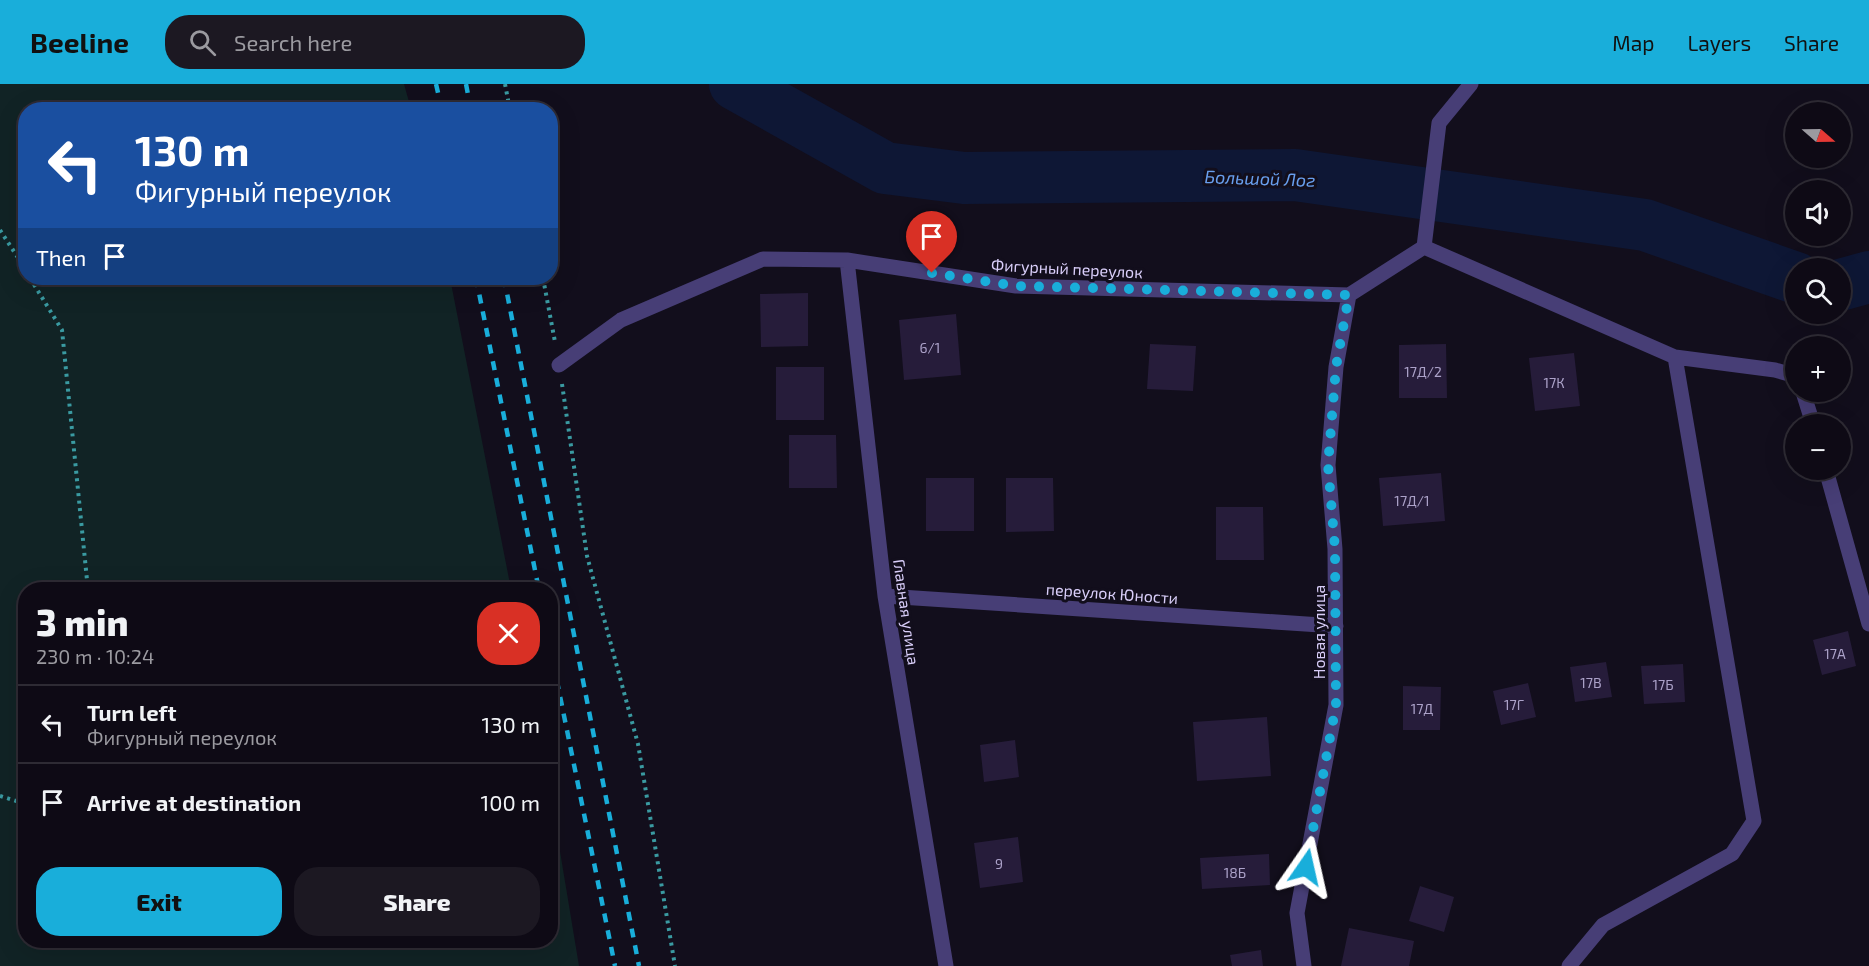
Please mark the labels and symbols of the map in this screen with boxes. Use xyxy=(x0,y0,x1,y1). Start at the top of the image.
north arrow xyxy=(1785,102,1851,168)
water label: Большой Лог xyxy=(1204,165,1316,191)
pin xyxy=(906,211,957,273)
street label: Фигурный переулок xyxy=(991,255,1144,282)
house number: 6/1 xyxy=(920,339,940,356)
house number: 17Д/2 xyxy=(1404,363,1442,380)
house number: 17К xyxy=(1543,374,1565,391)
house number: 17Д/1 xyxy=(1394,492,1430,509)
street label: Главная улица xyxy=(889,558,924,666)
street label: переулок Юности xyxy=(1045,579,1179,608)
street label: Новая улица xyxy=(1309,585,1329,679)
house number: 17А xyxy=(1824,645,1846,662)
house number: 17В xyxy=(1580,674,1602,691)
house number: 17Б xyxy=(1652,676,1674,693)
house number: 17Г xyxy=(1504,696,1524,713)
house number: 17Д xyxy=(1411,700,1434,717)
position arrow xyxy=(1274,835,1338,899)
house number: 9 xyxy=(995,855,1003,872)
house number: 18Б xyxy=(1224,864,1246,881)

